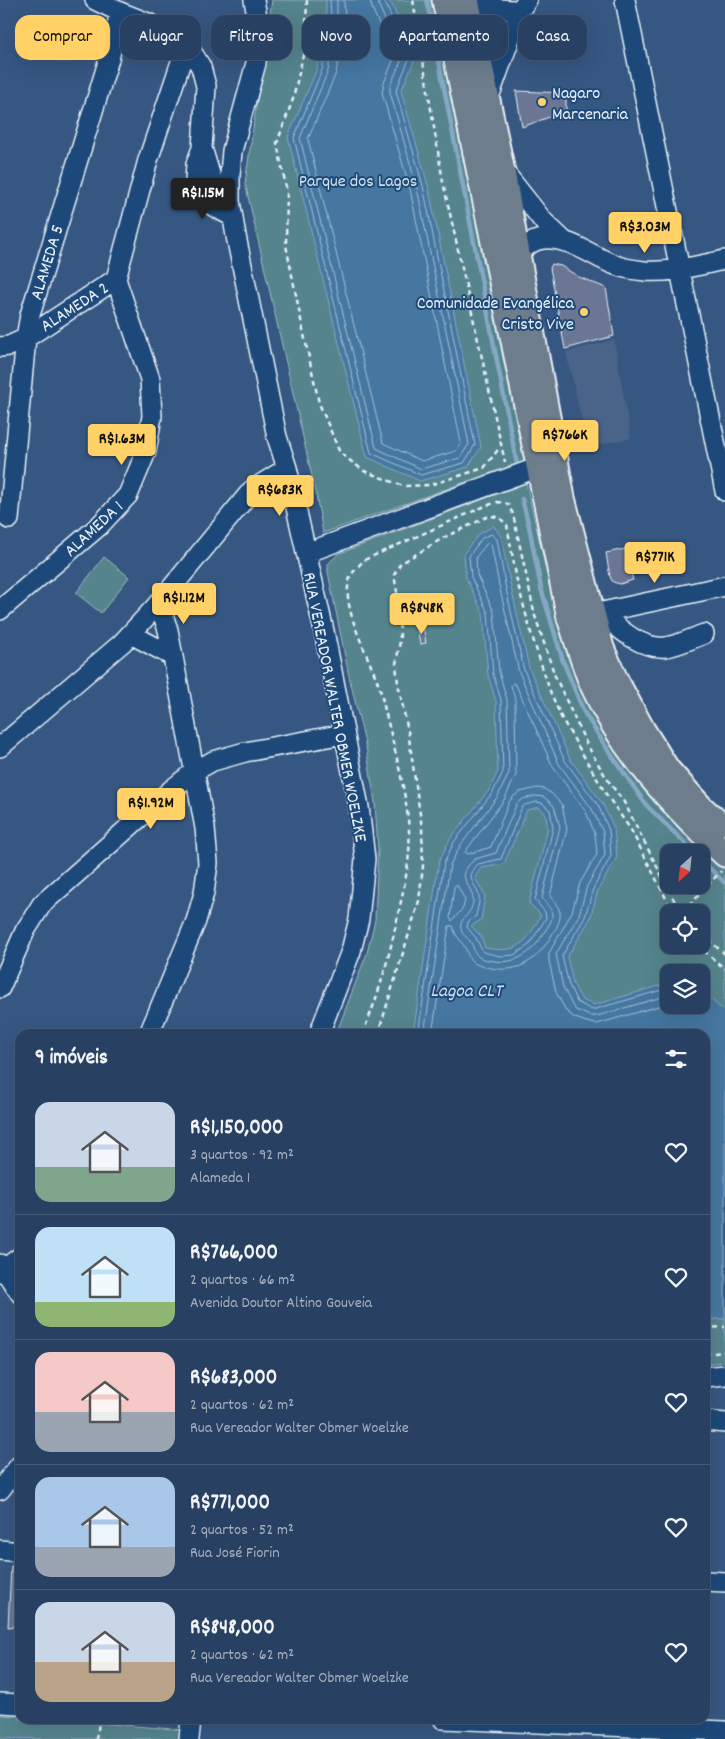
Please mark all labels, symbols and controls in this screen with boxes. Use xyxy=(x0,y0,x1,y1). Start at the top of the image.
chip: Comprar xyxy=(15,15,110,60)
chip: Alugar xyxy=(120,15,201,60)
chip: Filtros xyxy=(211,15,292,60)
chip: Novo xyxy=(302,15,370,60)
chip: Apartamento xyxy=(380,15,508,60)
chip: Casa xyxy=(518,15,587,60)
place label: Nagaro Marcenaria xyxy=(552,82,629,128)
marker: Nagaro Marcenaria xyxy=(536,96,548,108)
park label: Parque dos Lagos xyxy=(299,170,417,195)
pin: R$1.15M xyxy=(157,178,249,220)
text: R$1.15M xyxy=(182,182,224,205)
pin: R$3.03M xyxy=(599,212,691,254)
text: R$3.03M xyxy=(620,216,670,239)
street label: ALAMEDA 5 xyxy=(25,222,72,303)
street label: ALAMEDA 2 xyxy=(36,277,114,340)
place label: Comunidade Evangélica Cristo Vive xyxy=(417,292,575,338)
marker: Comunidade Evangélica Cristo Vive xyxy=(578,306,590,318)
pin: R$766K xyxy=(524,420,606,462)
pin: R$1.63M xyxy=(76,424,168,466)
text: R$766K xyxy=(542,424,588,447)
text: R$1.63M xyxy=(99,428,145,451)
pin: R$683K xyxy=(239,474,321,517)
text: R$683K xyxy=(258,479,302,502)
street label: ALAMEDA 1 xyxy=(60,496,130,564)
pin: R$771K xyxy=(614,542,696,584)
text: R$771K xyxy=(635,546,675,569)
street label: RUA VEREADOR WALTER OBMER WOELZKE xyxy=(295,570,372,845)
pin: R$1.12M xyxy=(138,582,230,625)
text: R$1.12M xyxy=(163,587,205,610)
pin: R$848K xyxy=(381,592,463,635)
text: R$848K xyxy=(401,597,443,620)
pin: R$1.92M xyxy=(105,788,197,830)
text: R$1.92M xyxy=(128,792,174,815)
north arrow xyxy=(660,844,710,894)
map controls xyxy=(660,844,710,1014)
button: locate xyxy=(660,904,710,954)
button: layers xyxy=(660,964,710,1014)
water label: Lagoa CLT xyxy=(430,979,504,1006)
text: 9 imóveis xyxy=(35,1044,108,1074)
icon: filters xyxy=(662,1045,690,1073)
text: R$1,150,000 xyxy=(190,1114,284,1144)
icon: home xyxy=(75,1122,135,1182)
icon: heart xyxy=(662,1138,690,1166)
text: 3 quartos · 92 m² xyxy=(190,1144,294,1167)
text: Alameda 1 xyxy=(190,1167,250,1190)
text: R$766,000 xyxy=(190,1239,278,1269)
icon: home xyxy=(75,1247,135,1307)
icon: heart xyxy=(662,1263,690,1291)
text: 2 quartos · 66 m² xyxy=(190,1269,295,1292)
text: Avenida Doutor Altino Gouveia xyxy=(190,1292,372,1315)
text: R$683,000 xyxy=(190,1364,277,1394)
icon: home xyxy=(75,1372,135,1432)
icon: heart xyxy=(662,1388,690,1416)
text: 2 quartos · 62 m² xyxy=(190,1394,294,1417)
text: Rua Vereador Walter Obmer Woelzke xyxy=(190,1417,409,1440)
text: R$771,000 xyxy=(190,1489,270,1519)
icon: home xyxy=(75,1497,135,1557)
icon: heart xyxy=(662,1513,690,1541)
text: 2 quartos · 52 m² xyxy=(190,1519,294,1542)
text: Rua José Fiorin xyxy=(190,1542,280,1565)
text: R$848,000 xyxy=(190,1614,275,1644)
icon: home xyxy=(75,1622,135,1682)
icon: heart xyxy=(662,1638,690,1666)
text: 2 quartos · 62 m² xyxy=(190,1644,294,1667)
text: Rua Vereador Walter Obmer Woelzke xyxy=(190,1667,409,1690)

